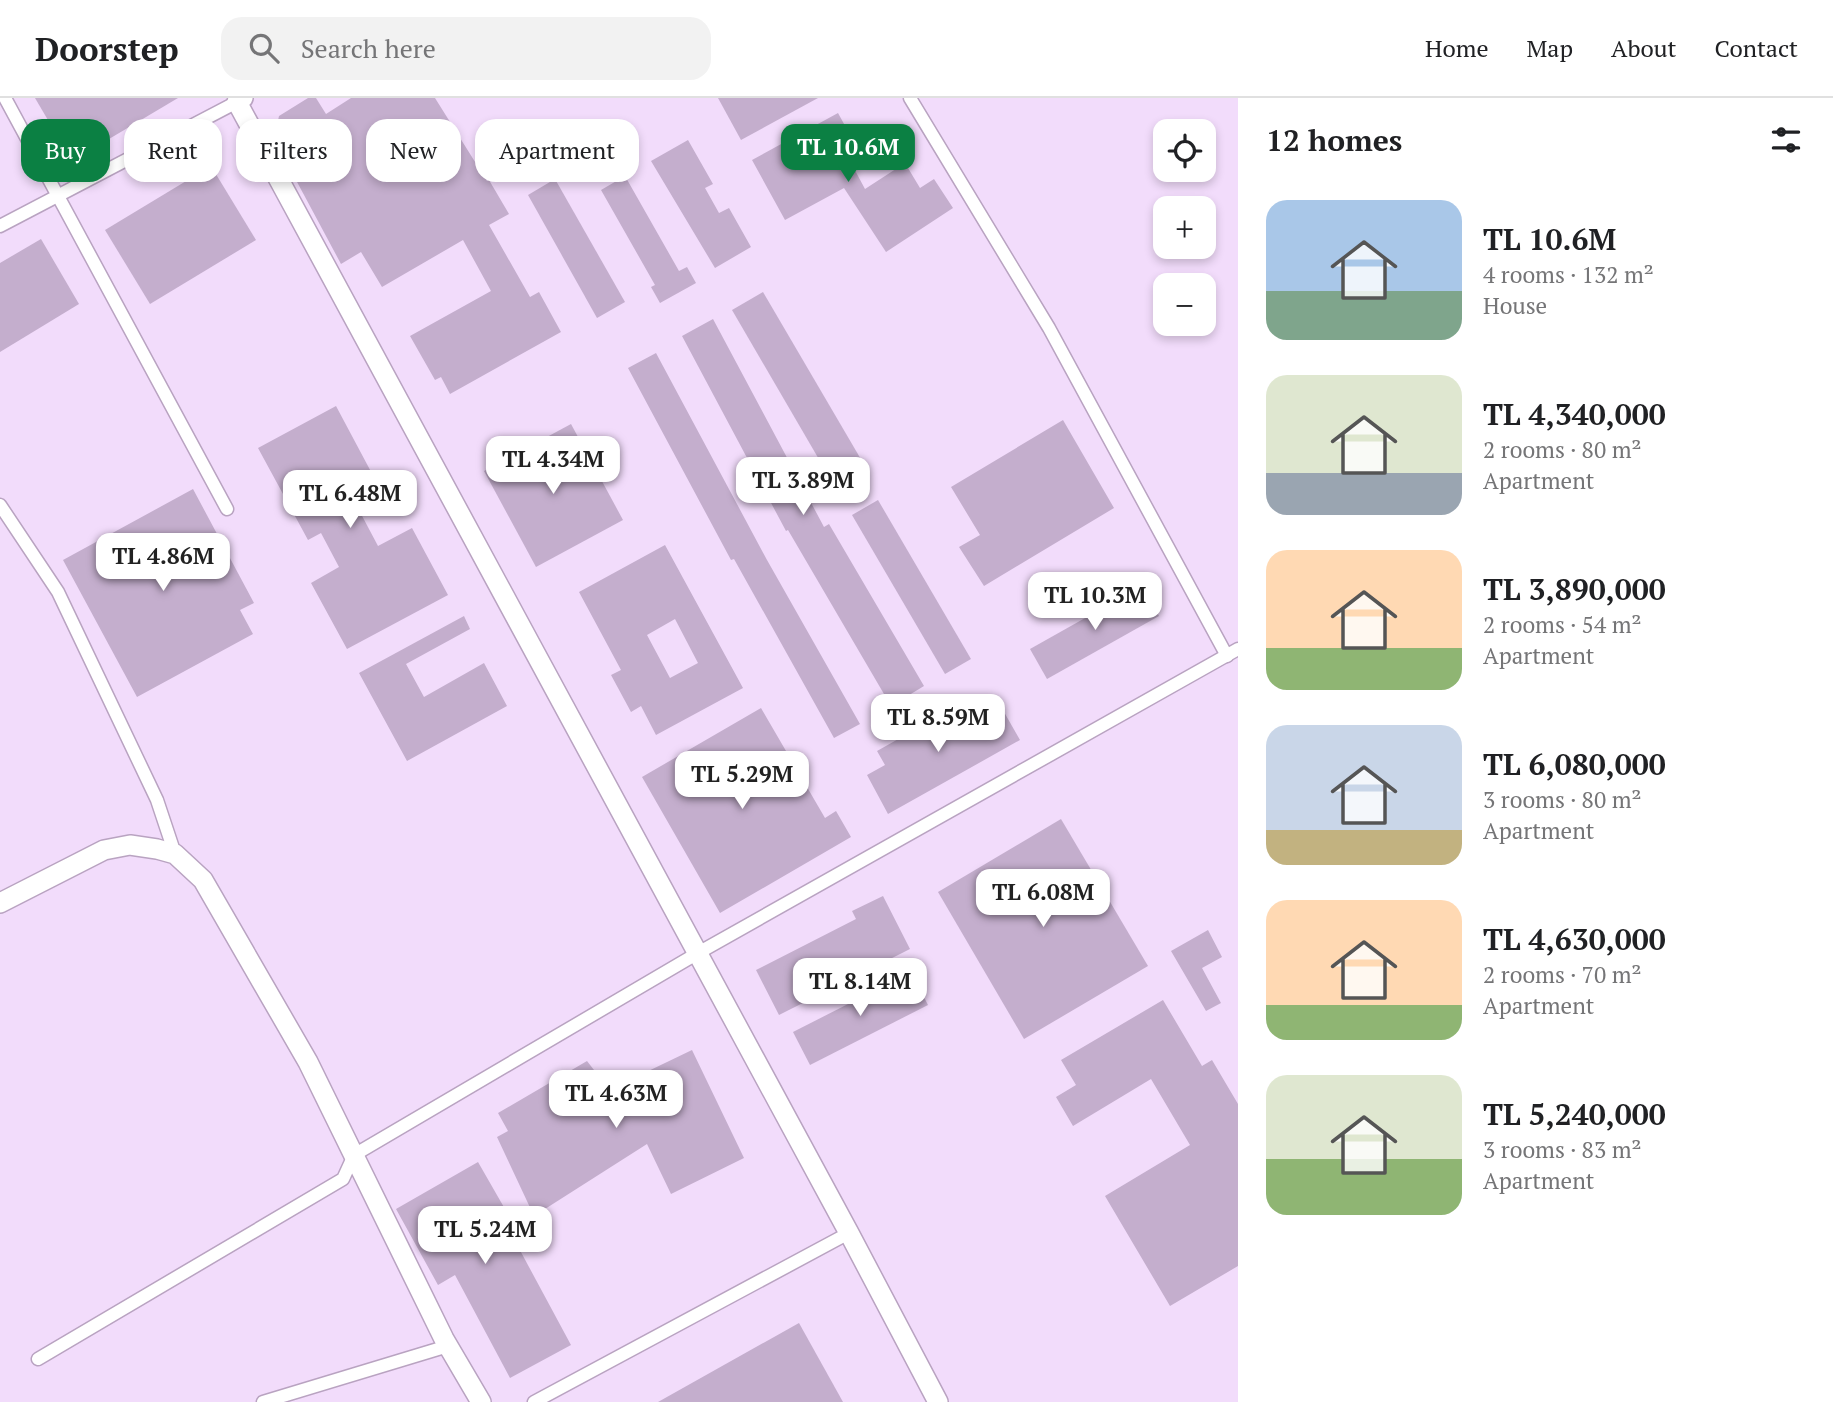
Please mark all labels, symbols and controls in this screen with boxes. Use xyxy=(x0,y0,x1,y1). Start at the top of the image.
search box xyxy=(221,17,711,80)
text: Doorstep xyxy=(35,27,179,70)
icon: search xyxy=(245,29,283,67)
text: Search here xyxy=(301,31,436,65)
text: Home xyxy=(1425,32,1489,64)
text: Map xyxy=(1527,32,1573,64)
text: About xyxy=(1611,32,1677,64)
text: Contact xyxy=(1715,32,1798,64)
chip: Buy xyxy=(21,119,110,182)
chip: Rent xyxy=(124,119,222,182)
chip: Filters xyxy=(236,119,352,182)
chip: New xyxy=(366,119,461,182)
chip: Apartment xyxy=(475,119,639,182)
map controls xyxy=(1153,119,1216,336)
button: locate xyxy=(1153,119,1216,182)
text: 12 homes xyxy=(1266,120,1402,160)
icon: filters xyxy=(1767,121,1805,159)
pin: TL 10.6M xyxy=(776,125,920,184)
text: TL 10.6M xyxy=(797,131,899,162)
button: + xyxy=(1153,196,1216,259)
text: TL 10.6M xyxy=(1483,219,1616,259)
icon: home xyxy=(1322,228,1406,312)
text: 4 rooms · 132 m² xyxy=(1483,259,1654,290)
button: − xyxy=(1153,273,1216,336)
text: House xyxy=(1483,290,1547,321)
text: TL 4,340,000 xyxy=(1483,394,1666,434)
icon: home xyxy=(1322,403,1406,487)
text: 2 rooms · 80 m² xyxy=(1483,434,1642,465)
pin: TL 4.34M xyxy=(481,436,625,496)
text: TL 4.34M xyxy=(502,443,604,474)
pin: TL 3.89M xyxy=(731,458,875,517)
text: TL 3.89M xyxy=(752,464,854,495)
text: Apartment xyxy=(1483,465,1594,496)
pin: TL 6.48M xyxy=(278,470,422,530)
text: TL 6.48M xyxy=(299,477,401,508)
pin: TL 4.86M xyxy=(91,533,235,593)
text: TL 4.86M xyxy=(112,540,214,571)
text: TL 3,890,000 xyxy=(1483,569,1666,609)
pin: TL 10.3M xyxy=(1023,573,1167,632)
icon: home xyxy=(1322,578,1406,662)
text: TL 10.3M xyxy=(1044,579,1146,610)
text: 2 rooms · 54 m² xyxy=(1483,609,1642,640)
text: Apartment xyxy=(1483,640,1594,671)
pin: TL 8.59M xyxy=(866,694,1010,754)
text: TL 8.59M xyxy=(887,701,989,732)
text: TL 6,080,000 xyxy=(1483,744,1666,784)
pin: TL 5.29M xyxy=(670,752,814,811)
icon: home xyxy=(1322,753,1406,837)
text: TL 5.29M xyxy=(691,758,793,789)
text: 3 rooms · 80 m² xyxy=(1483,784,1642,815)
text: Apartment xyxy=(1483,815,1594,846)
pin: TL 6.08M xyxy=(971,870,1115,929)
text: TL 6.08M xyxy=(992,876,1094,907)
text: TL 4,630,000 xyxy=(1483,919,1666,959)
icon: home xyxy=(1322,928,1406,1012)
pin: TL 8.14M xyxy=(788,958,932,1018)
text: 2 rooms · 70 m² xyxy=(1483,959,1642,990)
text: TL 8.14M xyxy=(809,965,911,996)
text: Apartment xyxy=(1483,990,1594,1021)
pin: TL 4.63M xyxy=(544,1070,688,1130)
text: TL 4.63M xyxy=(565,1077,667,1108)
text: TL 5,240,000 xyxy=(1483,1094,1666,1134)
icon: home xyxy=(1322,1103,1406,1187)
text: 3 rooms · 83 m² xyxy=(1483,1134,1642,1165)
text: Apartment xyxy=(1483,1165,1594,1196)
pin: TL 5.24M xyxy=(413,1206,557,1266)
text: TL 5.24M xyxy=(434,1213,536,1244)

